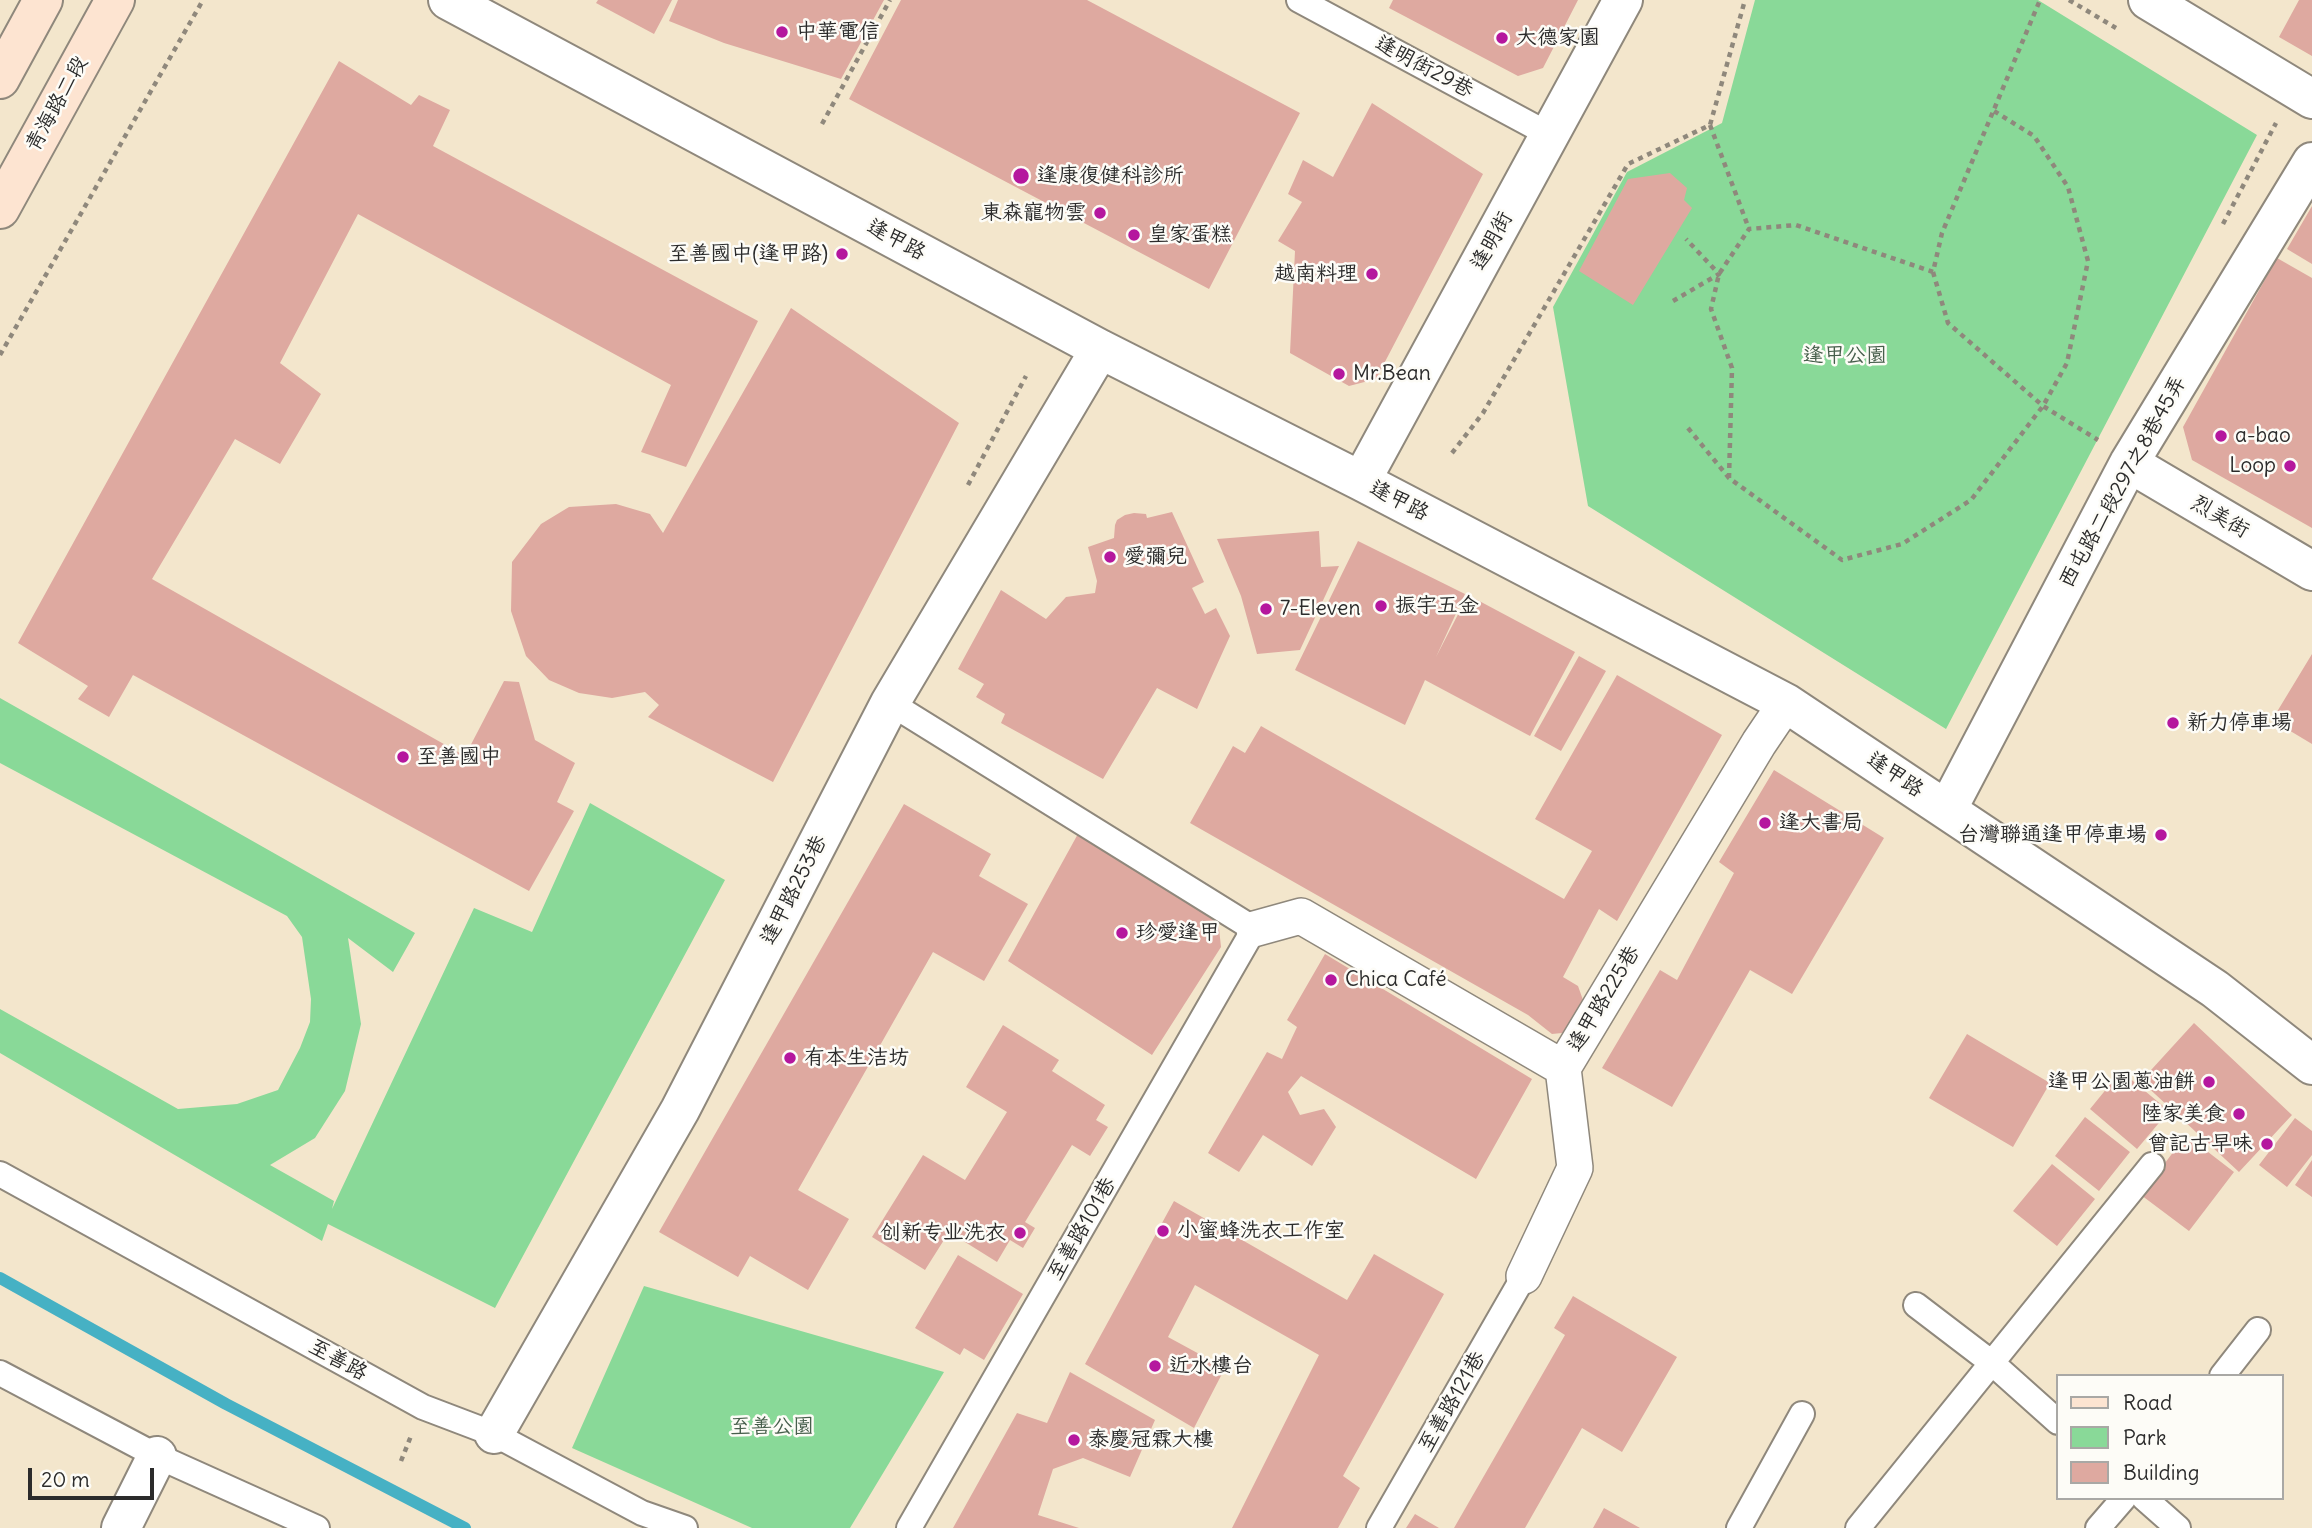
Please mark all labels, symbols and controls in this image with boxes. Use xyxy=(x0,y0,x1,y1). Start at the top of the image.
place label: 中華電信 xyxy=(796,19,880,45)
marker: 中華電信 xyxy=(774,24,790,40)
place label: 大德家園 xyxy=(1516,25,1600,51)
marker: 大德家園 xyxy=(1494,30,1510,46)
street label: 逢明街29巷 xyxy=(1371,31,1477,103)
street label: 青海路二段 xyxy=(21,52,93,156)
place label: 逢康復健科診所 xyxy=(1037,163,1184,189)
marker: 逢康復健科診所 xyxy=(1011,166,1031,186)
place label: 東森寵物雲 xyxy=(981,200,1086,226)
marker: 東森寵物雲 xyxy=(1092,205,1108,221)
street label: 逢明街 xyxy=(1466,207,1518,275)
street label: 逢甲路 xyxy=(862,214,930,266)
place label: 皇家蛋糕 xyxy=(1148,222,1232,248)
marker: 皇家蛋糕 xyxy=(1126,227,1142,243)
place label: 至善國中(逢甲路) xyxy=(668,241,828,267)
marker: 至善國中(逢甲路) xyxy=(834,246,850,262)
place label: 越南料理 xyxy=(1274,261,1358,287)
marker: 越南料理 xyxy=(1364,266,1380,282)
park label: 逢甲公園 xyxy=(1803,343,1887,369)
place label: Mr.Bean xyxy=(1353,361,1431,387)
marker: Mr.Bean xyxy=(1331,366,1347,382)
street label: 西屯路二段297之8巷45弄 xyxy=(2054,372,2192,592)
place label: a-bao xyxy=(2235,423,2291,449)
marker: a-bao xyxy=(2213,428,2229,444)
place label: Loop xyxy=(2229,453,2276,479)
marker: Loop xyxy=(2282,458,2298,474)
street label: 逢甲路 xyxy=(1365,475,1433,527)
street label: 烈美街 xyxy=(2186,490,2254,544)
place label: 愛彌兒 xyxy=(1124,544,1187,570)
marker: 愛彌兒 xyxy=(1102,549,1118,565)
place label: 振宇五金 xyxy=(1395,593,1479,619)
place label: 7-Eleven xyxy=(1280,596,1361,622)
marker: 振宇五金 xyxy=(1373,598,1389,614)
marker: 7-Eleven xyxy=(1258,601,1274,617)
place label: 新力停車場 xyxy=(2187,710,2292,736)
marker: 新力停車場 xyxy=(2165,715,2181,731)
place label: 至善國中 xyxy=(417,744,501,770)
street label: 逢甲路 xyxy=(1862,747,1928,803)
marker: 至善國中 xyxy=(395,749,411,765)
place label: 逢大書局 xyxy=(1779,810,1863,836)
marker: 逢大書局 xyxy=(1757,815,1773,831)
place label: 台灣聯通逢甲停車場 xyxy=(1958,822,2147,848)
marker: 台灣聯通逢甲停車場 xyxy=(2153,827,2169,843)
street label: 逢甲路253巷 xyxy=(756,831,832,949)
place label: 珍愛逢甲 xyxy=(1136,920,1220,946)
marker: 珍愛逢甲 xyxy=(1114,925,1130,941)
street label: 逢甲路225巷 xyxy=(1563,941,1645,1057)
place label: Chica Café xyxy=(1345,967,1446,993)
marker: Chica Café xyxy=(1323,972,1339,988)
place label: 有本生洁坊 xyxy=(804,1045,909,1071)
marker: 有本生洁坊 xyxy=(782,1050,798,1066)
place label: 逢甲公園蔥油餅 xyxy=(2048,1069,2195,1095)
marker: 逢甲公園蔥油餅 xyxy=(2201,1074,2217,1090)
place label: 陸家美食 xyxy=(2141,1101,2225,1127)
marker: 陸家美食 xyxy=(2231,1106,2247,1122)
place label: 曾記古早味 xyxy=(2148,1131,2253,1157)
marker: 曾記古早味 xyxy=(2259,1136,2275,1152)
street label: 至善路101巷 xyxy=(1042,1173,1122,1285)
place label: 小蜜蜂洗衣工作室 xyxy=(1177,1218,1345,1244)
place label: 创新专业洗衣 xyxy=(880,1220,1006,1246)
marker: 小蜜蜂洗衣工作室 xyxy=(1155,1223,1171,1239)
marker: 创新专业洗衣 xyxy=(1012,1225,1028,1241)
street label: 至善路 xyxy=(304,1334,372,1386)
street label: 至善路121巷 xyxy=(1413,1347,1491,1457)
place label: 近水樓台 xyxy=(1169,1353,1253,1379)
marker: 近水樓台 xyxy=(1147,1358,1163,1374)
legend xyxy=(2056,1374,2284,1500)
text: Road xyxy=(2123,1389,2172,1416)
park label: 至善公園 xyxy=(730,1414,814,1440)
text: Park xyxy=(2123,1424,2166,1451)
place label: 泰慶冠霖大樓 xyxy=(1088,1427,1214,1453)
marker: 泰慶冠霖大樓 xyxy=(1066,1432,1082,1448)
scale bar xyxy=(32,1454,158,1498)
text: Building xyxy=(2123,1459,2199,1486)
text: 20 m xyxy=(41,1466,90,1493)

